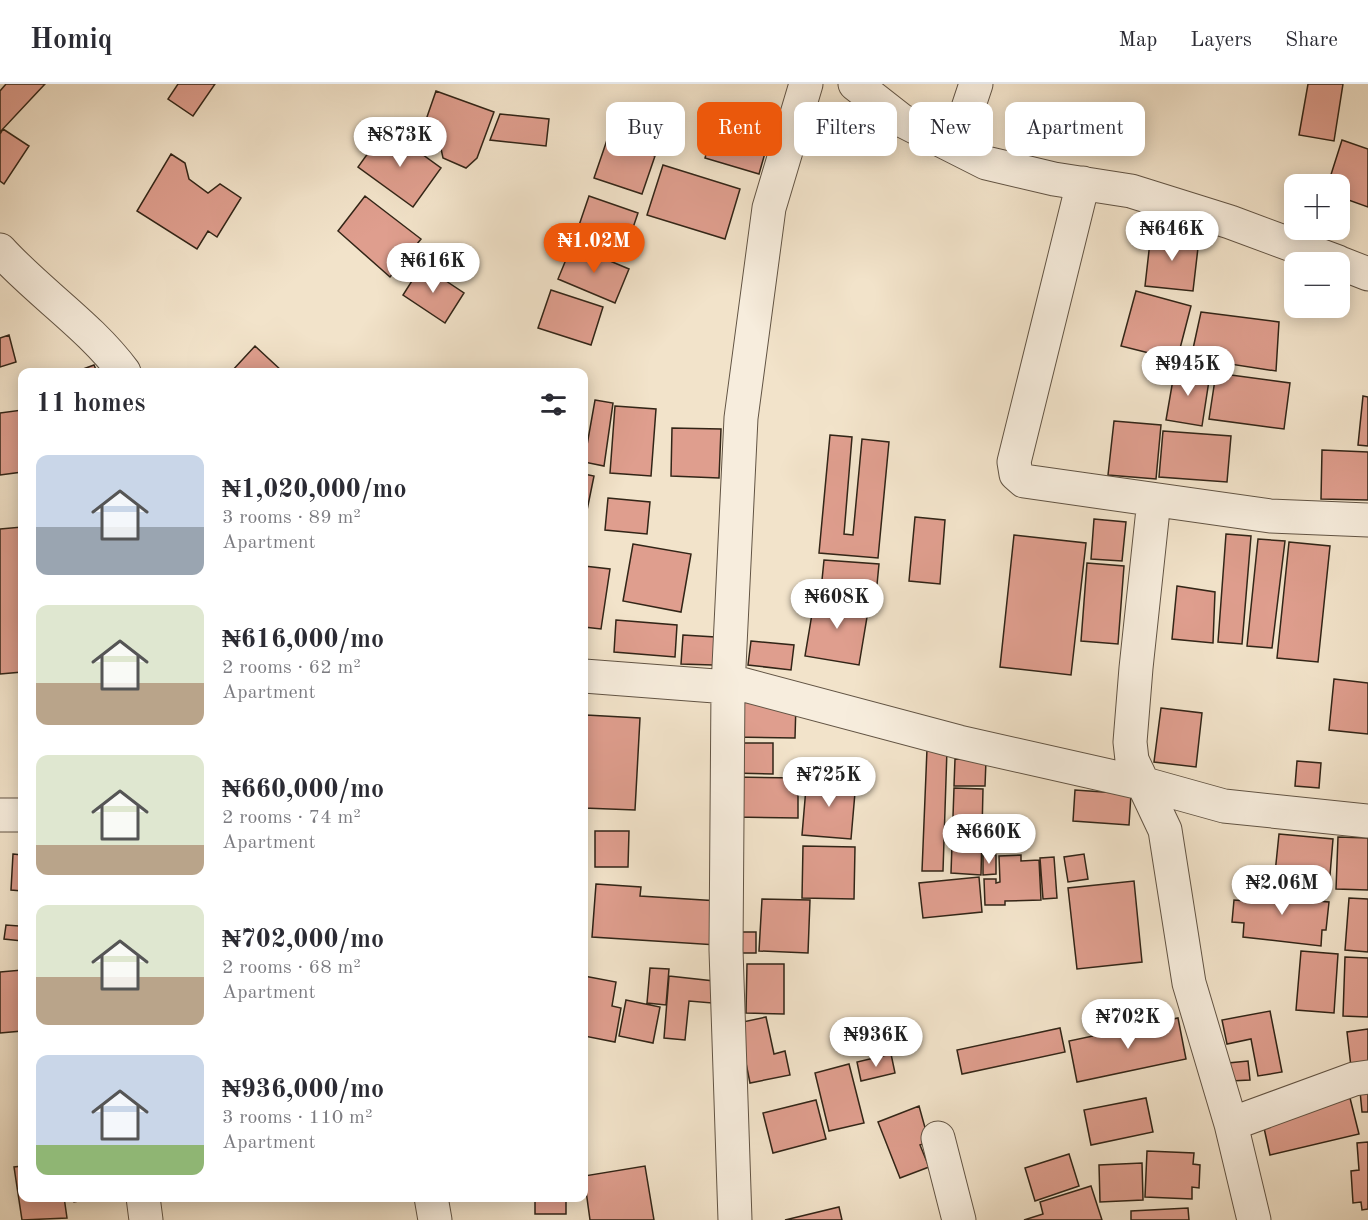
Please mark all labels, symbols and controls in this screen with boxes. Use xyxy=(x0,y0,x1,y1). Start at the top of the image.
text: Homiq xyxy=(30,27,113,55)
text: Map xyxy=(1118,30,1157,51)
text: Layers xyxy=(1190,30,1252,51)
text: Share xyxy=(1285,30,1338,51)
chip: Buy xyxy=(606,102,685,156)
chip: Rent xyxy=(697,102,782,156)
chip: Filters xyxy=(794,102,897,156)
chip: New xyxy=(909,102,993,156)
chip: Apartment xyxy=(1005,102,1145,156)
pin: ₦873K xyxy=(358,117,442,168)
text: ₦873K xyxy=(368,126,432,146)
map controls xyxy=(1284,174,1350,318)
button: + xyxy=(1284,174,1350,240)
pin: ₦646K xyxy=(1130,211,1214,262)
text: ₦646K xyxy=(1140,220,1204,240)
pin: ₦1.02M xyxy=(545,223,643,274)
text: ₦1.02M xyxy=(558,232,630,252)
pin: ₦616K xyxy=(391,243,475,294)
text: ₦616K xyxy=(401,252,465,272)
button: − xyxy=(1284,252,1350,318)
pin: ₦945K xyxy=(1146,346,1230,397)
text: ₦945K xyxy=(1156,355,1220,375)
icon: filters xyxy=(537,388,570,421)
text: 11 homes xyxy=(36,391,145,417)
text: ₦1,020,000/mo xyxy=(222,477,407,503)
icon: home xyxy=(84,479,156,551)
text: 3 rooms · 89 m² xyxy=(222,508,361,528)
text: Apartment xyxy=(222,533,316,553)
pin: ₦608K xyxy=(795,579,879,630)
text: ₦608K xyxy=(805,588,869,608)
text: ₦616,000/mo xyxy=(222,627,384,653)
icon: home xyxy=(84,629,156,701)
text: 2 rooms · 62 m² xyxy=(222,658,361,678)
text: Apartment xyxy=(222,683,316,703)
pin: ₦725K xyxy=(787,757,871,808)
text: ₦725K xyxy=(797,766,861,786)
text: ₦660,000/mo xyxy=(222,777,384,803)
icon: home xyxy=(84,779,156,851)
text: 2 rooms · 74 m² xyxy=(222,808,361,828)
pin: ₦660K xyxy=(947,814,1031,865)
text: ₦660K xyxy=(957,823,1021,843)
text: Apartment xyxy=(222,833,316,853)
pin: ₦2.06M xyxy=(1233,865,1331,916)
text: ₦2.06M xyxy=(1246,874,1318,894)
text: ₦702,000/mo xyxy=(222,927,384,953)
icon: home xyxy=(84,929,156,1001)
text: 2 rooms · 68 m² xyxy=(222,958,361,978)
text: Apartment xyxy=(222,983,316,1003)
pin: ₦702K xyxy=(1086,999,1170,1050)
text: ₦702K xyxy=(1096,1008,1160,1028)
pin: ₦936K xyxy=(834,1017,918,1068)
text: ₦936K xyxy=(844,1026,908,1046)
text: ₦936,000/mo xyxy=(222,1077,384,1103)
icon: home xyxy=(84,1079,156,1151)
text: 3 rooms · 110 m² xyxy=(222,1108,372,1128)
text: Apartment xyxy=(222,1133,316,1153)

